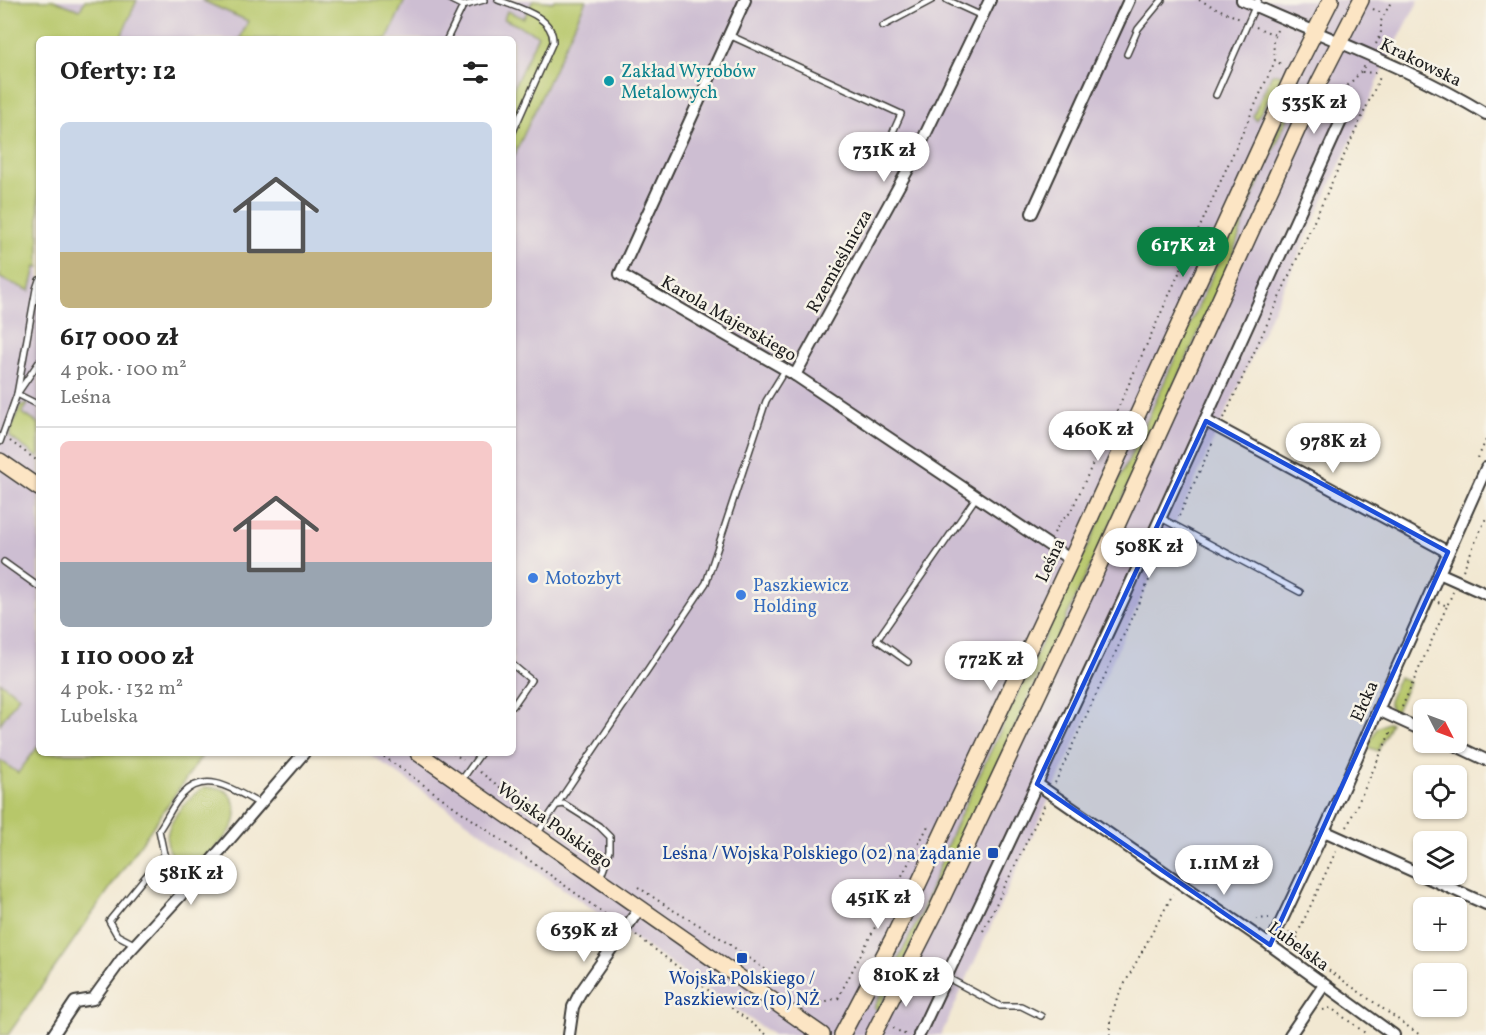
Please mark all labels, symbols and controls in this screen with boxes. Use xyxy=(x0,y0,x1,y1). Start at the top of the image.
street label: Krakowska xyxy=(1375,33,1465,94)
text: Oferty: 12 xyxy=(60,54,176,90)
icon: filters xyxy=(459,56,492,89)
place label: Zakład Wyrobów Metalowych xyxy=(621,60,756,106)
marker: Zakład Wyrobów Metalowych xyxy=(602,74,616,88)
pin: 535K zł xyxy=(1259,84,1369,135)
text: 535K zł xyxy=(1282,89,1346,117)
pin: 731K zł xyxy=(829,132,939,183)
text: 731K zł xyxy=(853,137,916,165)
icon: home xyxy=(222,161,330,269)
street label: Rzemieślnicza xyxy=(801,205,879,318)
pin: 617K zł xyxy=(1128,227,1238,278)
text: 617K zł xyxy=(1151,232,1215,260)
street label: Karola Majerskiego xyxy=(656,270,801,368)
text: 617 000 zł xyxy=(60,320,178,356)
text: 4 pok. · 100 m² xyxy=(60,356,187,384)
text: Leśna xyxy=(60,384,111,412)
pin: 460K zł xyxy=(1043,411,1153,462)
text: 460K zł xyxy=(1063,416,1133,444)
pin: 978K zł xyxy=(1278,423,1388,474)
text: 978K zł xyxy=(1300,428,1366,456)
icon: home xyxy=(222,480,330,588)
pin: 508K zł xyxy=(1094,528,1204,579)
text: 508K zł xyxy=(1115,533,1183,561)
street label: Leśna xyxy=(1030,534,1072,587)
place label: Motozbyt xyxy=(545,567,621,592)
marker: Motozbyt xyxy=(526,571,540,585)
place label: Paszkiewicz Holding xyxy=(753,574,849,620)
marker: Paszkiewicz Holding xyxy=(734,588,748,602)
text: 1 110 000 zł xyxy=(60,639,194,675)
pin: 772K zł xyxy=(936,641,1046,692)
text: 772K zł xyxy=(959,646,1023,674)
text: 4 pok. · 132 m² xyxy=(60,675,183,703)
street label: Ełcka xyxy=(1345,677,1385,726)
north arrow xyxy=(1413,699,1467,753)
map controls xyxy=(1413,699,1467,1017)
text: Lubelska xyxy=(60,703,138,731)
button: locate xyxy=(1413,765,1467,819)
street label: Wojska Polskiego xyxy=(491,777,617,876)
button: layers xyxy=(1413,831,1467,885)
place label: Leśna / Wojska Polskiego (02) na żądanie xyxy=(662,842,981,867)
pin: 1.11M zł xyxy=(1162,845,1286,896)
marker: Leśna / Wojska Polskiego (02) na żądanie xyxy=(986,846,1000,860)
text: 1.11M zł xyxy=(1189,850,1259,878)
pin: 581K zł xyxy=(136,855,246,906)
text: 581K zł xyxy=(159,860,223,888)
pin: 451K zł xyxy=(823,879,933,930)
text: 451K zł xyxy=(846,884,910,912)
button: + xyxy=(1413,897,1467,951)
pin: 639K zł xyxy=(529,912,639,963)
street label: Lubelska xyxy=(1262,916,1334,978)
text: 639K zł xyxy=(550,917,618,945)
marker: Wojska Polskiego / Paszkiewicz (10) NŻ xyxy=(735,951,749,965)
pin: 810K zł xyxy=(851,957,961,1008)
text: 810K zł xyxy=(873,962,939,990)
button: − xyxy=(1413,963,1467,1017)
place label: Wojska Polskiego / Paszkiewicz (10) NŻ xyxy=(664,967,820,1013)

